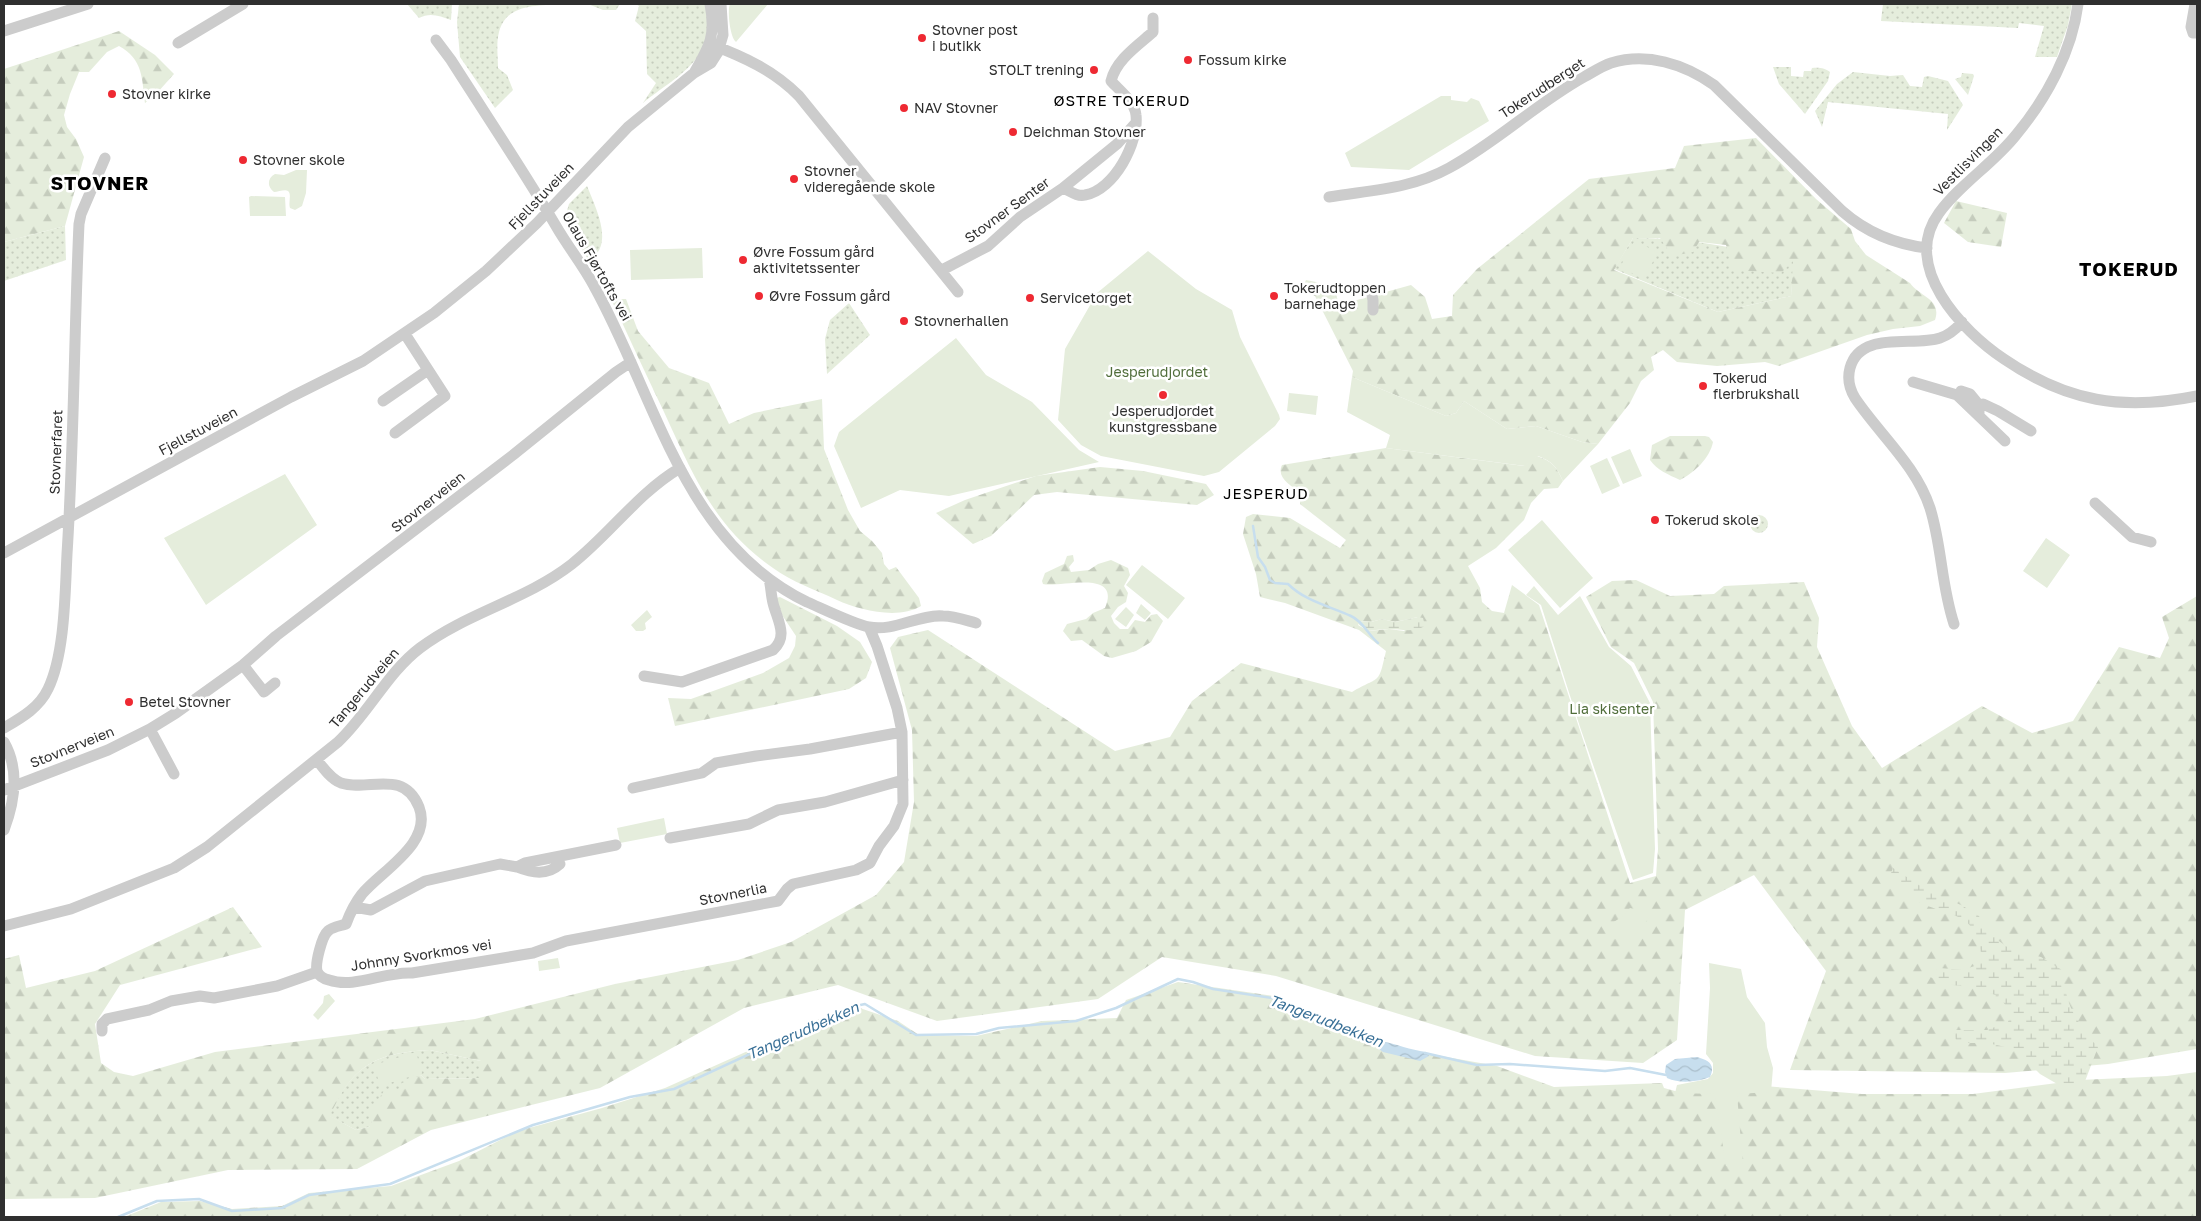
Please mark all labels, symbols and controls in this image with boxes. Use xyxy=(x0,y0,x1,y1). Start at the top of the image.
place label: Stovner post i butikk xyxy=(932,21,1018,54)
marker: Stovner post i butikk xyxy=(916,32,928,44)
place label: Fossum kirke xyxy=(1198,51,1287,68)
marker: Fossum kirke xyxy=(1182,54,1194,66)
street label: Tokerudberget xyxy=(1496,54,1588,122)
place label: STOLT trening xyxy=(989,61,1084,78)
marker: STOLT trening xyxy=(1088,64,1100,76)
place label: Stovner kirke xyxy=(122,85,211,102)
marker: Stovner kirke xyxy=(106,88,118,100)
district label: ØSTRE TOKERUD xyxy=(1053,91,1191,109)
place label: NAV Stovner xyxy=(914,99,999,116)
marker: NAV Stovner xyxy=(898,102,910,114)
place label: Deichman Stovner xyxy=(1023,123,1146,140)
street label: Vestlisvingen xyxy=(1930,123,2006,199)
marker: Deichman Stovner xyxy=(1007,126,1019,138)
place label: Stovner skole xyxy=(253,151,345,168)
marker: Stovner skole xyxy=(237,154,249,166)
street label: Fjellstuveien xyxy=(504,159,577,233)
place label: Stovner videregående skole xyxy=(804,162,935,195)
district label: STOVNER xyxy=(51,171,149,194)
marker: Stovner videregående skole xyxy=(788,173,800,185)
street label: Stovner Senter xyxy=(961,173,1053,246)
street label: Olaus Fjørtofts vei xyxy=(559,208,636,323)
place label: Øvre Fossum gård aktivitetssenter xyxy=(753,243,874,276)
marker: Øvre Fossum gård aktivitetssenter xyxy=(737,254,749,266)
district label: TOKERUD xyxy=(2079,257,2179,280)
place label: Tokerudtoppen barnehage xyxy=(1284,279,1386,312)
place label: Øvre Fossum gård xyxy=(769,287,890,304)
place label: Servicetorget xyxy=(1040,289,1132,306)
marker: Øvre Fossum gård xyxy=(753,290,765,302)
marker: Tokerudtoppen barnehage xyxy=(1268,290,1280,302)
marker: Servicetorget xyxy=(1024,292,1036,304)
place label: Stovnerhallen xyxy=(914,312,1009,329)
marker: Stovnerhallen xyxy=(898,315,910,327)
park label: Jesperudjordet xyxy=(1106,363,1208,380)
place label: Tokerud flerbrukshall xyxy=(1713,369,1799,402)
marker: Tokerud flerbrukshall xyxy=(1697,380,1709,392)
marker: Jesperudjordet kunstgressbane xyxy=(1157,389,1169,401)
place label: Jesperudjordet kunstgressbane xyxy=(1109,402,1217,435)
street label: Fjellstuveien xyxy=(155,403,240,458)
street label: Stovnerfaret xyxy=(46,409,65,495)
street label: Stovnerveien xyxy=(387,468,468,536)
district label: JESPERUD xyxy=(1223,484,1309,502)
place label: Tokerud skole xyxy=(1665,511,1759,528)
marker: Tokerud skole xyxy=(1649,514,1661,526)
street label: Tangerudveien xyxy=(325,644,402,731)
place label: Betel Stovner xyxy=(139,693,231,710)
marker: Betel Stovner xyxy=(123,696,135,708)
park label: Lia skisenter xyxy=(1569,700,1655,717)
street label: Stovnerveien xyxy=(27,722,116,771)
street label: Stovnerlia xyxy=(698,879,768,908)
street label: Johnny Svorkmos vei xyxy=(349,935,493,974)
water label: Tangerudbekken xyxy=(1267,990,1386,1051)
water label: Tangerudbekken xyxy=(744,997,862,1064)

